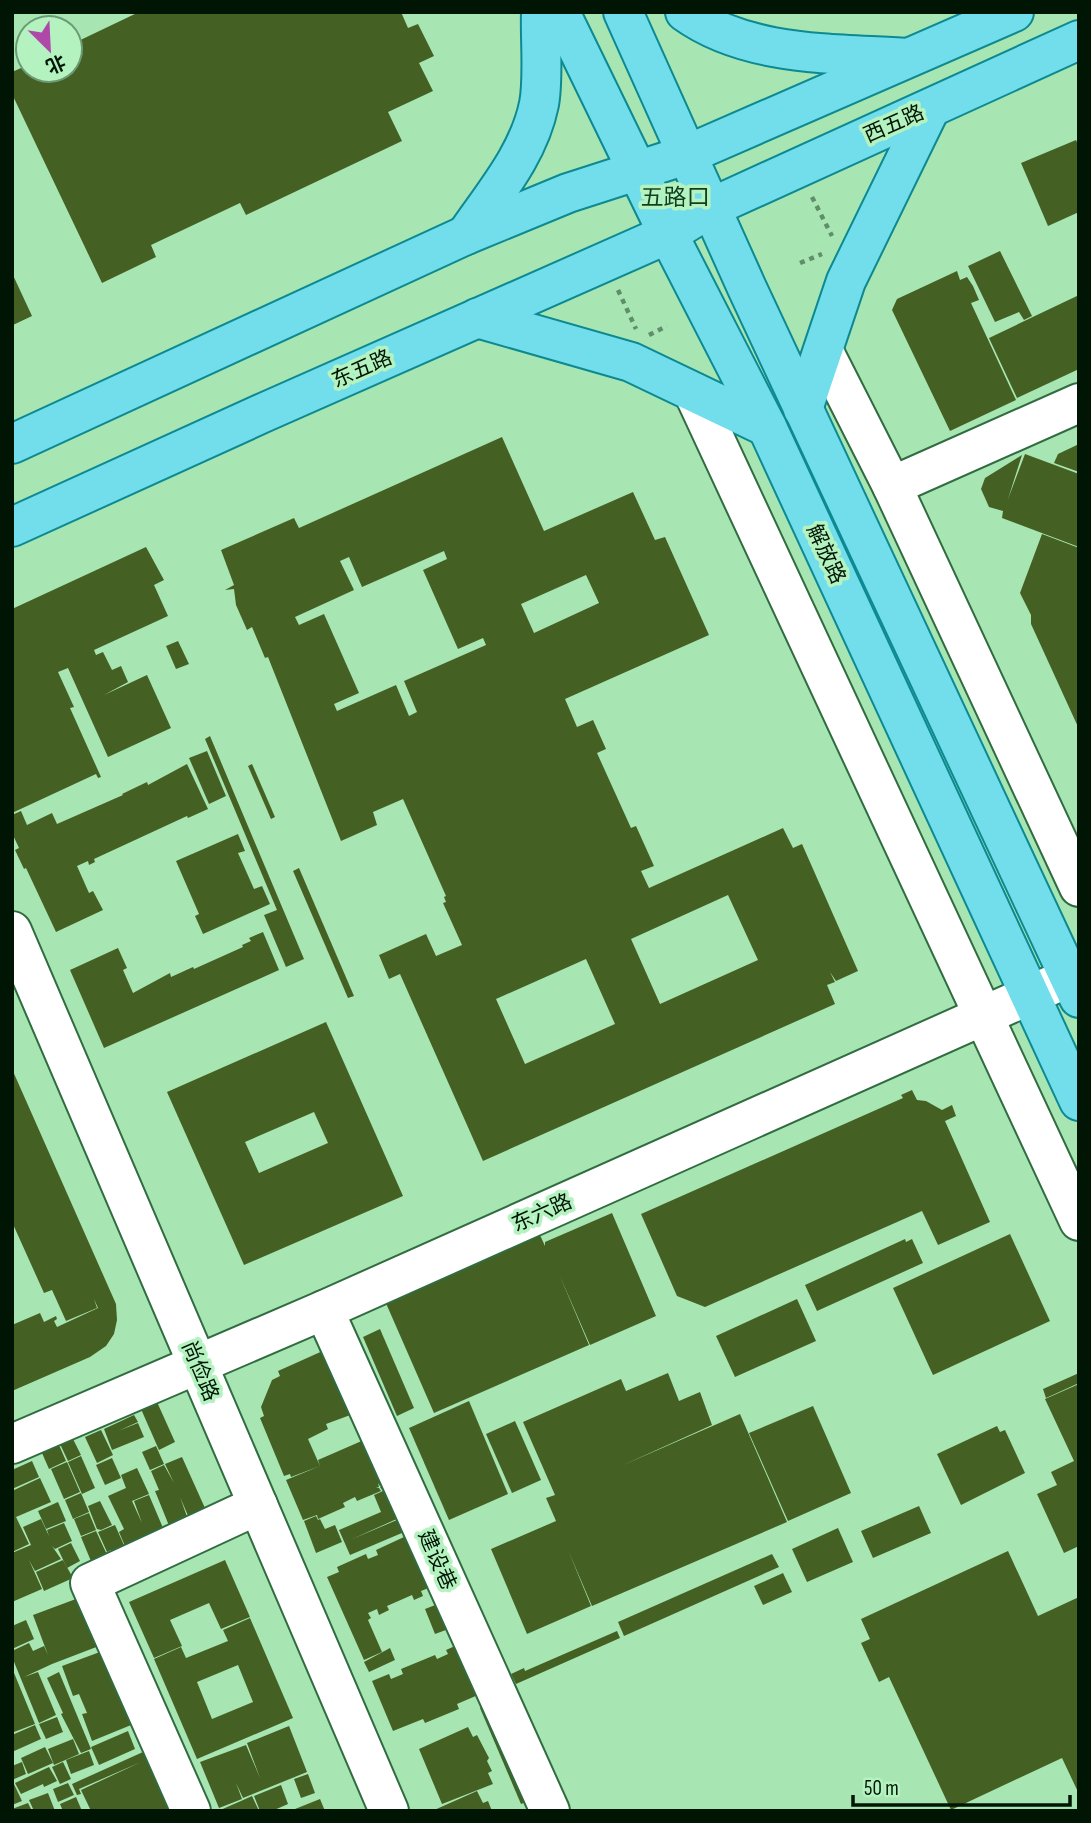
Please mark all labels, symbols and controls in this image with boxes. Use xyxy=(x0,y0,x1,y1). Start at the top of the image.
north arrow xyxy=(14,14,84,84)
text: 北 xyxy=(42,49,69,78)
street label: 西五路 xyxy=(860,100,928,148)
district label: 五路口 xyxy=(641,184,710,212)
street label: 东五路 xyxy=(328,345,396,393)
street label: 解放路 xyxy=(801,520,851,588)
street label: 东六路 xyxy=(508,1189,576,1237)
street label: 尚俭路 xyxy=(176,1337,224,1405)
street label: 建设巷 xyxy=(413,1526,461,1594)
scale bar xyxy=(853,1764,1070,1808)
text: 50 m xyxy=(864,1776,899,1801)

